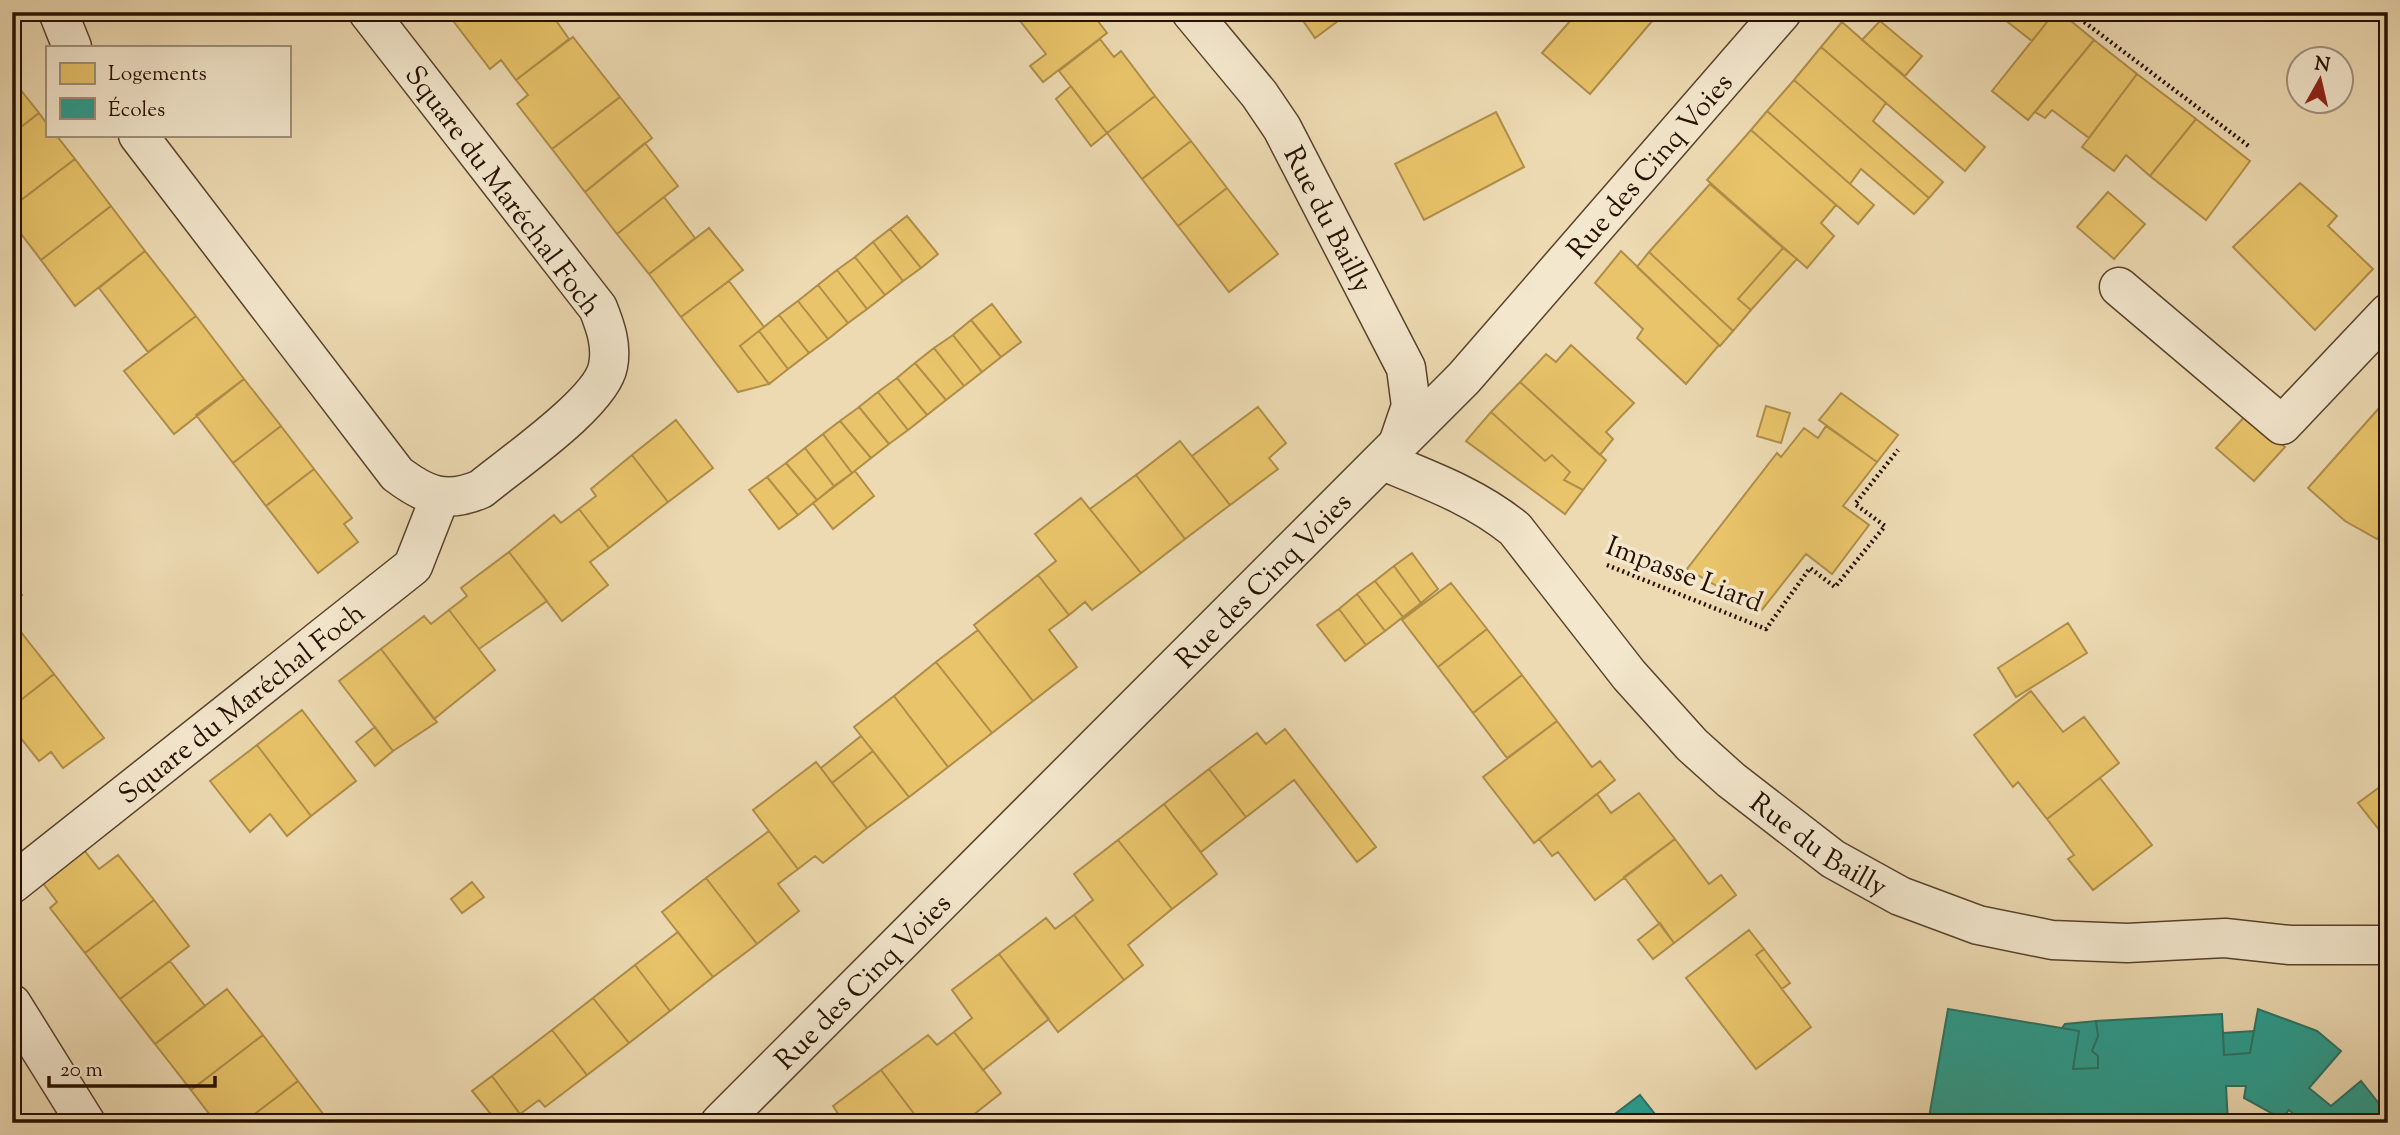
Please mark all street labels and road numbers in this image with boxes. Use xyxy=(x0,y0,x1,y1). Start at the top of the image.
street label: Square du Maréchal Foch xyxy=(394,58,609,325)
street label: Rue des Cinq Voies xyxy=(1559,65,1744,269)
street label: Rue du Bailly xyxy=(1272,140,1381,301)
street label: Rue des Cinq Voies xyxy=(1168,484,1362,679)
street label: Impasse Liard xyxy=(1600,528,1768,624)
street label: Square du Maréchal Foch xyxy=(111,595,375,815)
street label: Rue du Bailly xyxy=(1740,784,1894,908)
street label: Rue des Cinq Voies xyxy=(767,886,961,1080)

